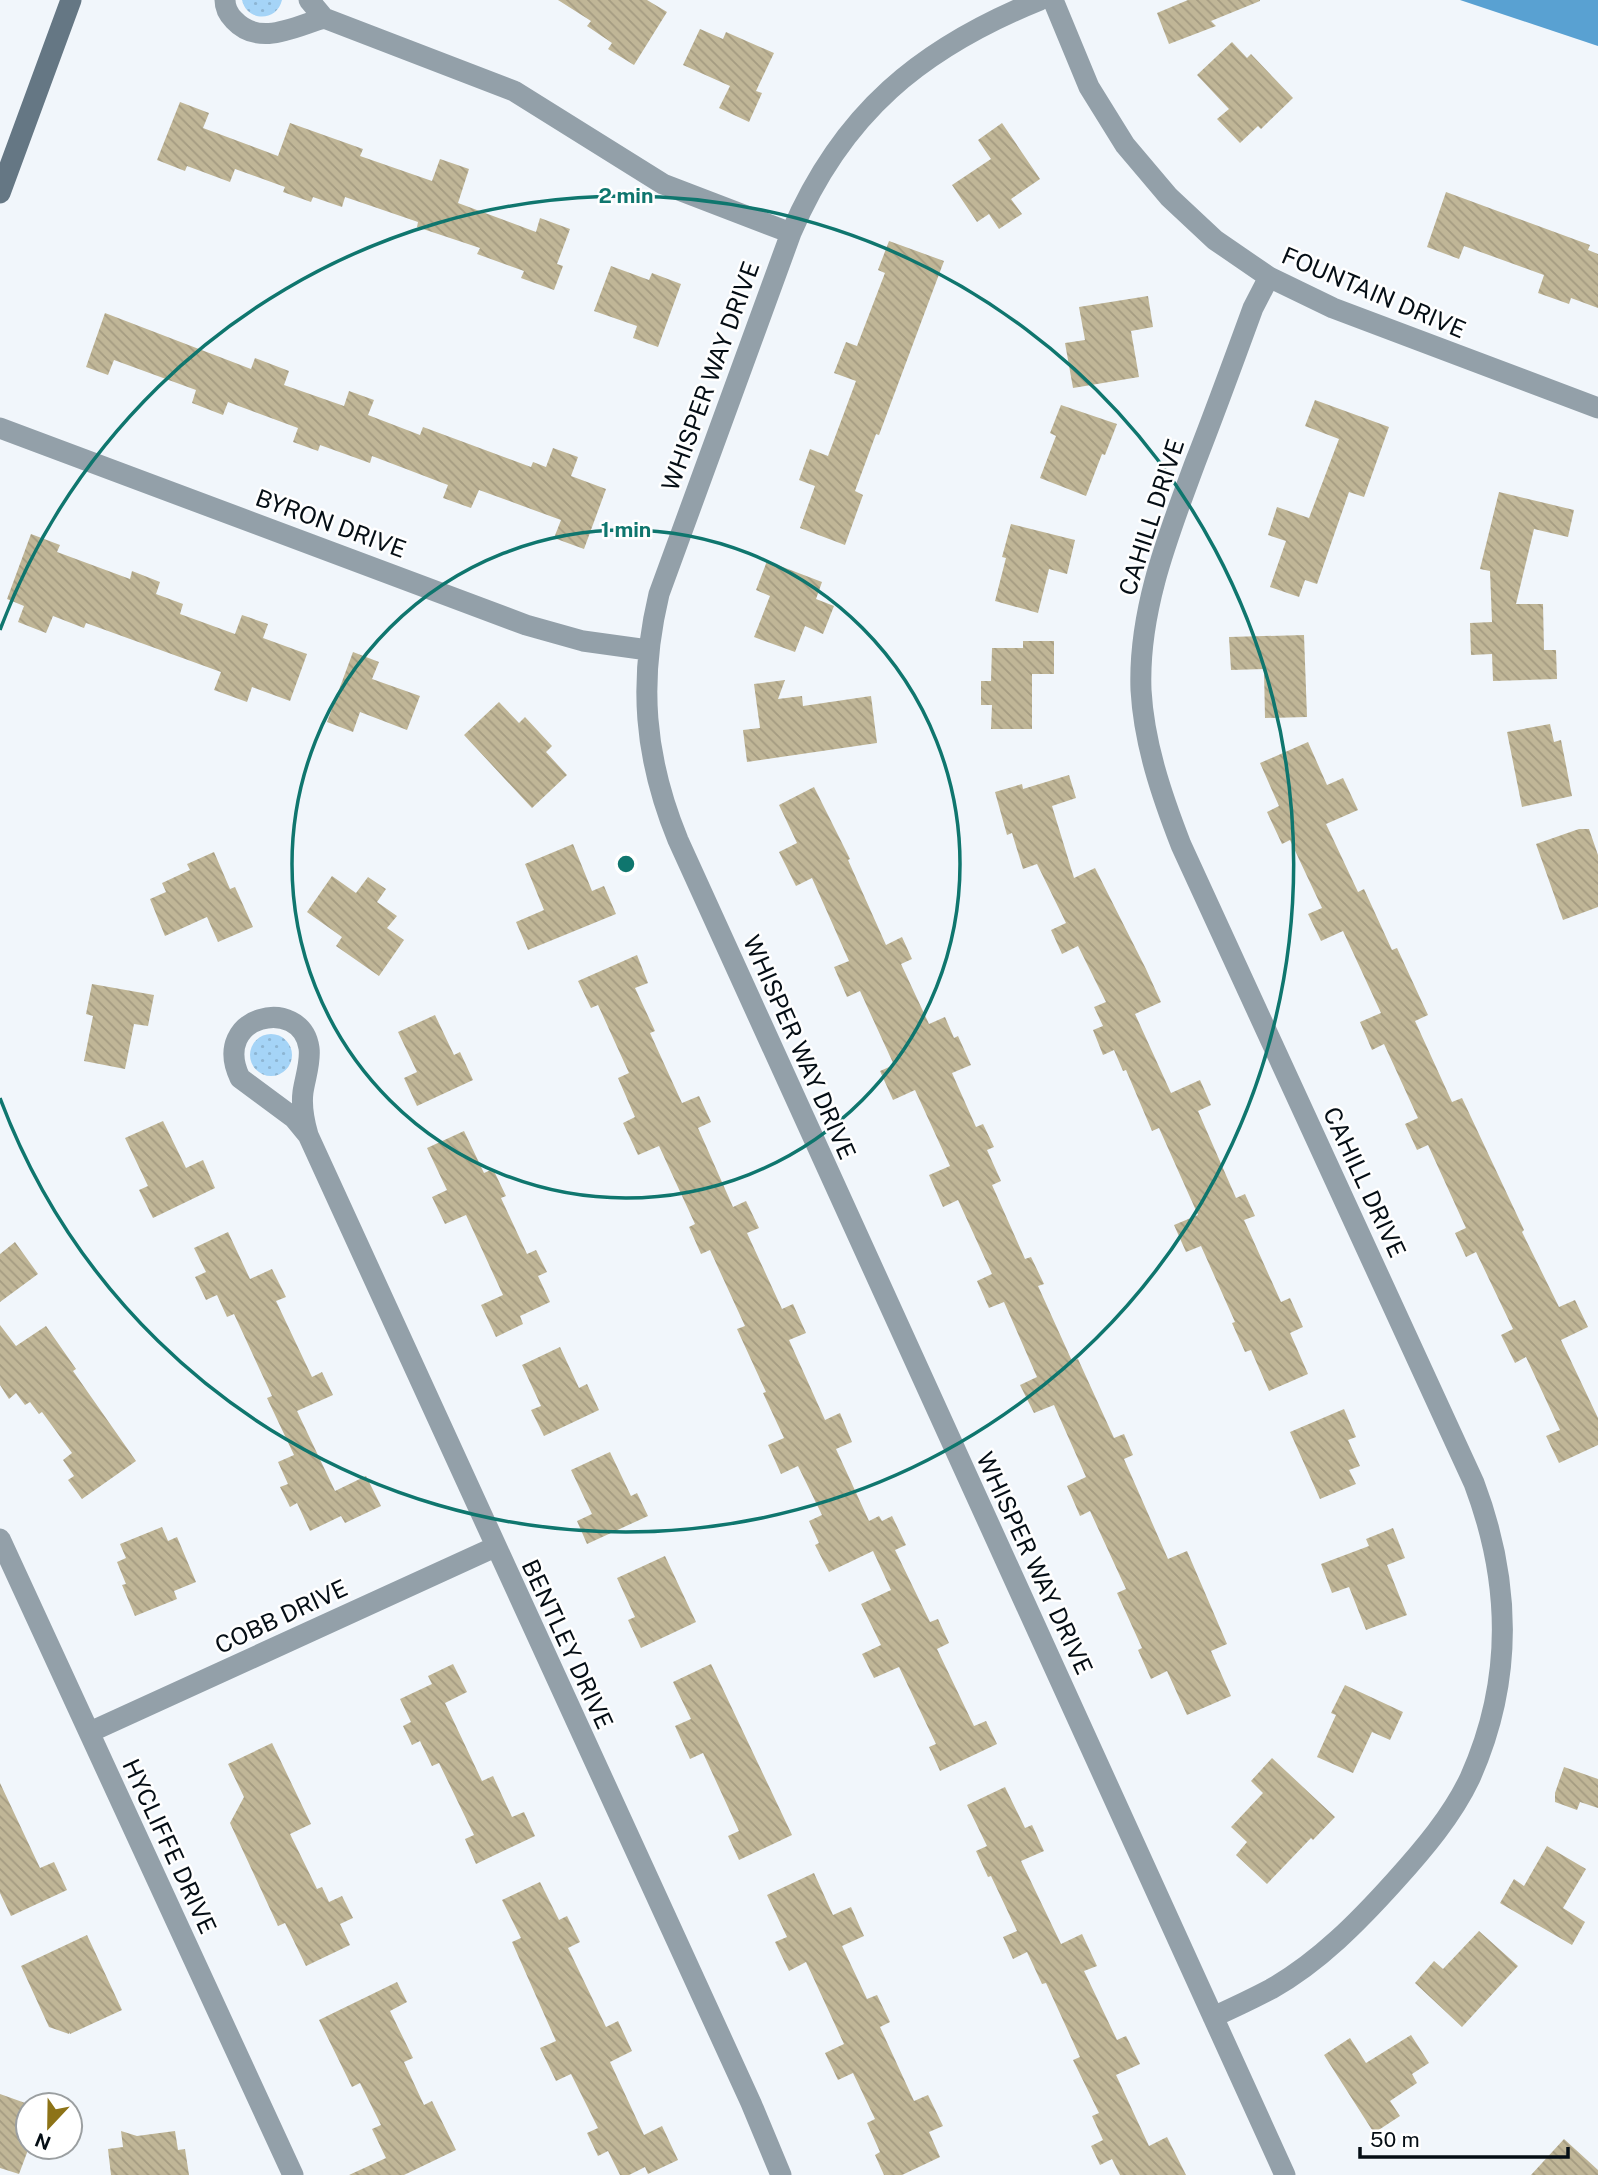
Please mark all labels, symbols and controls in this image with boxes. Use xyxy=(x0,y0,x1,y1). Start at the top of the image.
text: 2 min xyxy=(598,183,654,208)
street label: FOUNTAIN DRIVE xyxy=(1278,241,1470,343)
street label: WHISPER WAY DRIVE xyxy=(655,257,765,495)
street label: CAHILL DRIVE xyxy=(1113,435,1189,599)
street label: BYRON DRIVE xyxy=(252,483,410,563)
text: 1 min xyxy=(601,517,651,542)
centre of rings xyxy=(614,852,638,876)
street label: WHISPER WAY DRIVE xyxy=(738,931,862,1163)
street label: CAHILL DRIVE xyxy=(1318,1102,1412,1262)
street label: WHISPER WAY DRIVE xyxy=(971,1447,1099,1679)
street label: BENTLEY DRIVE xyxy=(516,1555,620,1733)
street label: COBB DRIVE xyxy=(210,1573,352,1659)
street label: HYCLIFFE DRIVE xyxy=(117,1754,223,1938)
north arrow xyxy=(14,2091,84,2161)
scale bar xyxy=(1360,2116,1568,2160)
text: 50 m xyxy=(1370,2127,1420,2152)
text: N xyxy=(32,2129,54,2155)

